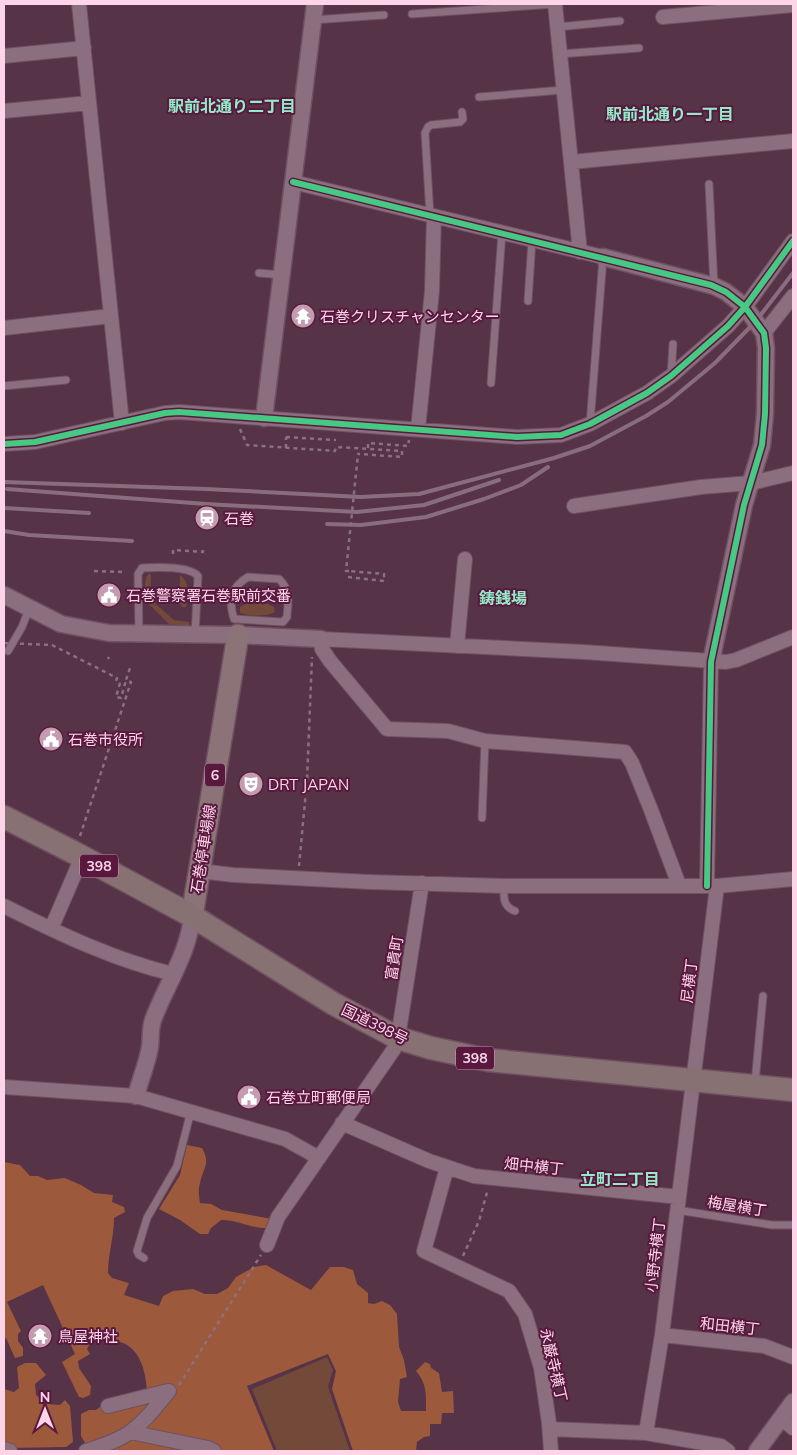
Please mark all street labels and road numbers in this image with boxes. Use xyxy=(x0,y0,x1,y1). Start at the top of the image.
road number: 6 xyxy=(205,764,225,786)
street label: 石巻停車場線 xyxy=(187,803,219,895)
road number: 398 xyxy=(80,854,118,878)
street label: 富貴町 xyxy=(381,934,407,982)
street label: 尼横丁 xyxy=(677,958,701,1004)
street label: 国道398号 xyxy=(338,1000,412,1048)
road number: 398 xyxy=(456,1046,494,1070)
street label: 畑中横丁 xyxy=(503,1153,565,1179)
street label: 梅屋横丁 xyxy=(706,1192,768,1220)
street label: 小野寺横丁 xyxy=(641,1217,669,1293)
street label: 和田横丁 xyxy=(699,1313,761,1339)
street label: 永巌寺横丁 xyxy=(536,1326,572,1404)

